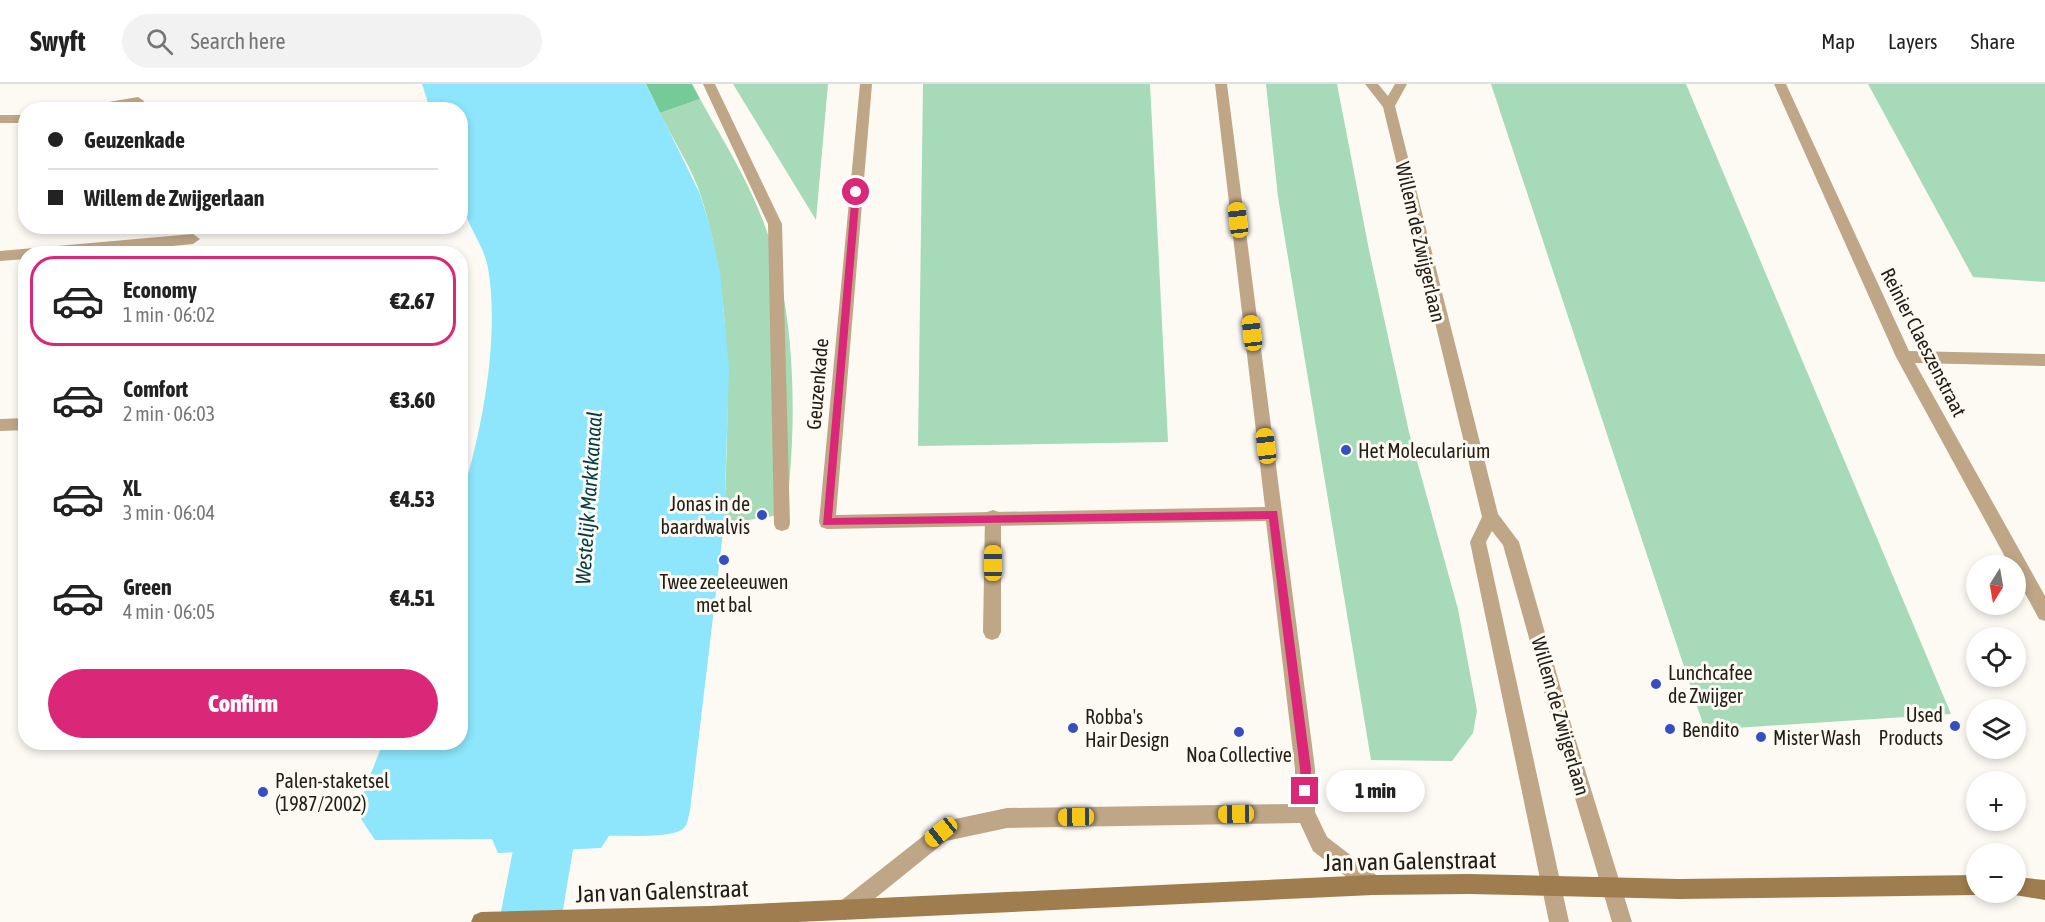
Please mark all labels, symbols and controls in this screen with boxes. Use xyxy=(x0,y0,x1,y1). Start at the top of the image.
search box xyxy=(122,14,542,68)
text: Swyft xyxy=(30,25,86,57)
icon: search xyxy=(143,25,176,58)
text: Search here xyxy=(191,28,285,54)
text: Map xyxy=(1821,29,1855,53)
text: Layers xyxy=(1888,29,1938,53)
text: Share xyxy=(1971,29,2015,53)
text: Geuzenkade xyxy=(84,127,185,153)
street label: Willem de Zwijgerlaan xyxy=(1391,160,1451,324)
route start xyxy=(842,178,869,205)
text: Willem de Zwijgerlaan xyxy=(84,185,264,211)
car xyxy=(1227,201,1249,239)
street label: Reinier Claeszenstraat xyxy=(1877,264,1972,420)
icon: car xyxy=(51,274,105,328)
text: Economy xyxy=(123,277,197,303)
text: €2.67 xyxy=(390,288,435,314)
text: 1 min · 06:02 xyxy=(123,303,215,326)
car xyxy=(1241,314,1263,352)
street label: Geuzenkade xyxy=(802,337,832,431)
icon: car xyxy=(51,373,105,427)
text: Comfort xyxy=(123,376,188,402)
text: €3.60 xyxy=(390,387,435,413)
text: 2 min · 06:03 xyxy=(123,402,215,425)
water label: Westelijk Marktkanaal xyxy=(570,411,606,585)
car xyxy=(1255,427,1277,465)
place label: Het Molecularium xyxy=(1358,439,1490,462)
marker: Het Molecularium xyxy=(1339,443,1353,457)
icon: car xyxy=(51,472,105,526)
text: XL xyxy=(123,475,141,501)
text: €4.53 xyxy=(390,486,435,512)
place label: Jonas in de baardwalvis xyxy=(661,492,750,538)
text: 3 min · 06:04 xyxy=(123,501,215,524)
marker: Jonas in de baardwalvis xyxy=(755,508,769,522)
car xyxy=(984,545,1002,581)
marker: Twee zeeleeuwen met bal xyxy=(717,553,731,567)
north arrow xyxy=(1966,555,2026,615)
map controls xyxy=(1966,555,2026,903)
place label: Twee zeeleeuwen met bal xyxy=(660,570,788,616)
icon: car xyxy=(51,571,105,625)
text: Green xyxy=(123,574,172,600)
text: €4.51 xyxy=(390,585,435,611)
text: 4 min · 06:05 xyxy=(123,600,215,623)
button: locate xyxy=(1966,627,2026,687)
street label: Willem de Zwijgerlaan xyxy=(1527,634,1595,798)
place label: Lunchcafee de Zwijger xyxy=(1668,661,1752,707)
button: Confirm xyxy=(48,669,438,738)
marker: Lunchcafee de Zwijger xyxy=(1649,677,1663,691)
button: layers xyxy=(1966,699,2026,759)
place label: Used Products xyxy=(1879,703,1943,749)
place label: Robba's Hair Design xyxy=(1085,705,1169,751)
place label: Bendito xyxy=(1682,718,1739,741)
marker: Used Products xyxy=(1948,719,1962,733)
marker: Robba's Hair Design xyxy=(1066,721,1080,735)
marker: Bendito xyxy=(1663,722,1677,736)
marker: Noa Collective xyxy=(1232,725,1246,739)
place label: Mister Wash xyxy=(1773,726,1861,749)
marker: Mister Wash xyxy=(1754,730,1768,744)
place label: Noa Collective xyxy=(1186,743,1292,766)
place label: Palen-staketsel (1987/2002) xyxy=(275,769,390,815)
callout: 1 min xyxy=(1326,770,1425,812)
button: + xyxy=(1966,771,2026,831)
route end xyxy=(1291,777,1318,804)
text: 1 min xyxy=(1355,779,1396,802)
marker: Palen-staketsel (1987/2002) xyxy=(256,785,270,799)
car xyxy=(1218,805,1254,823)
car xyxy=(1058,808,1094,826)
car xyxy=(921,814,961,850)
button: − xyxy=(1966,843,2026,903)
street label: Jan van Galenstraat xyxy=(1323,846,1497,876)
street label: Jan van Galenstraat xyxy=(575,874,749,908)

